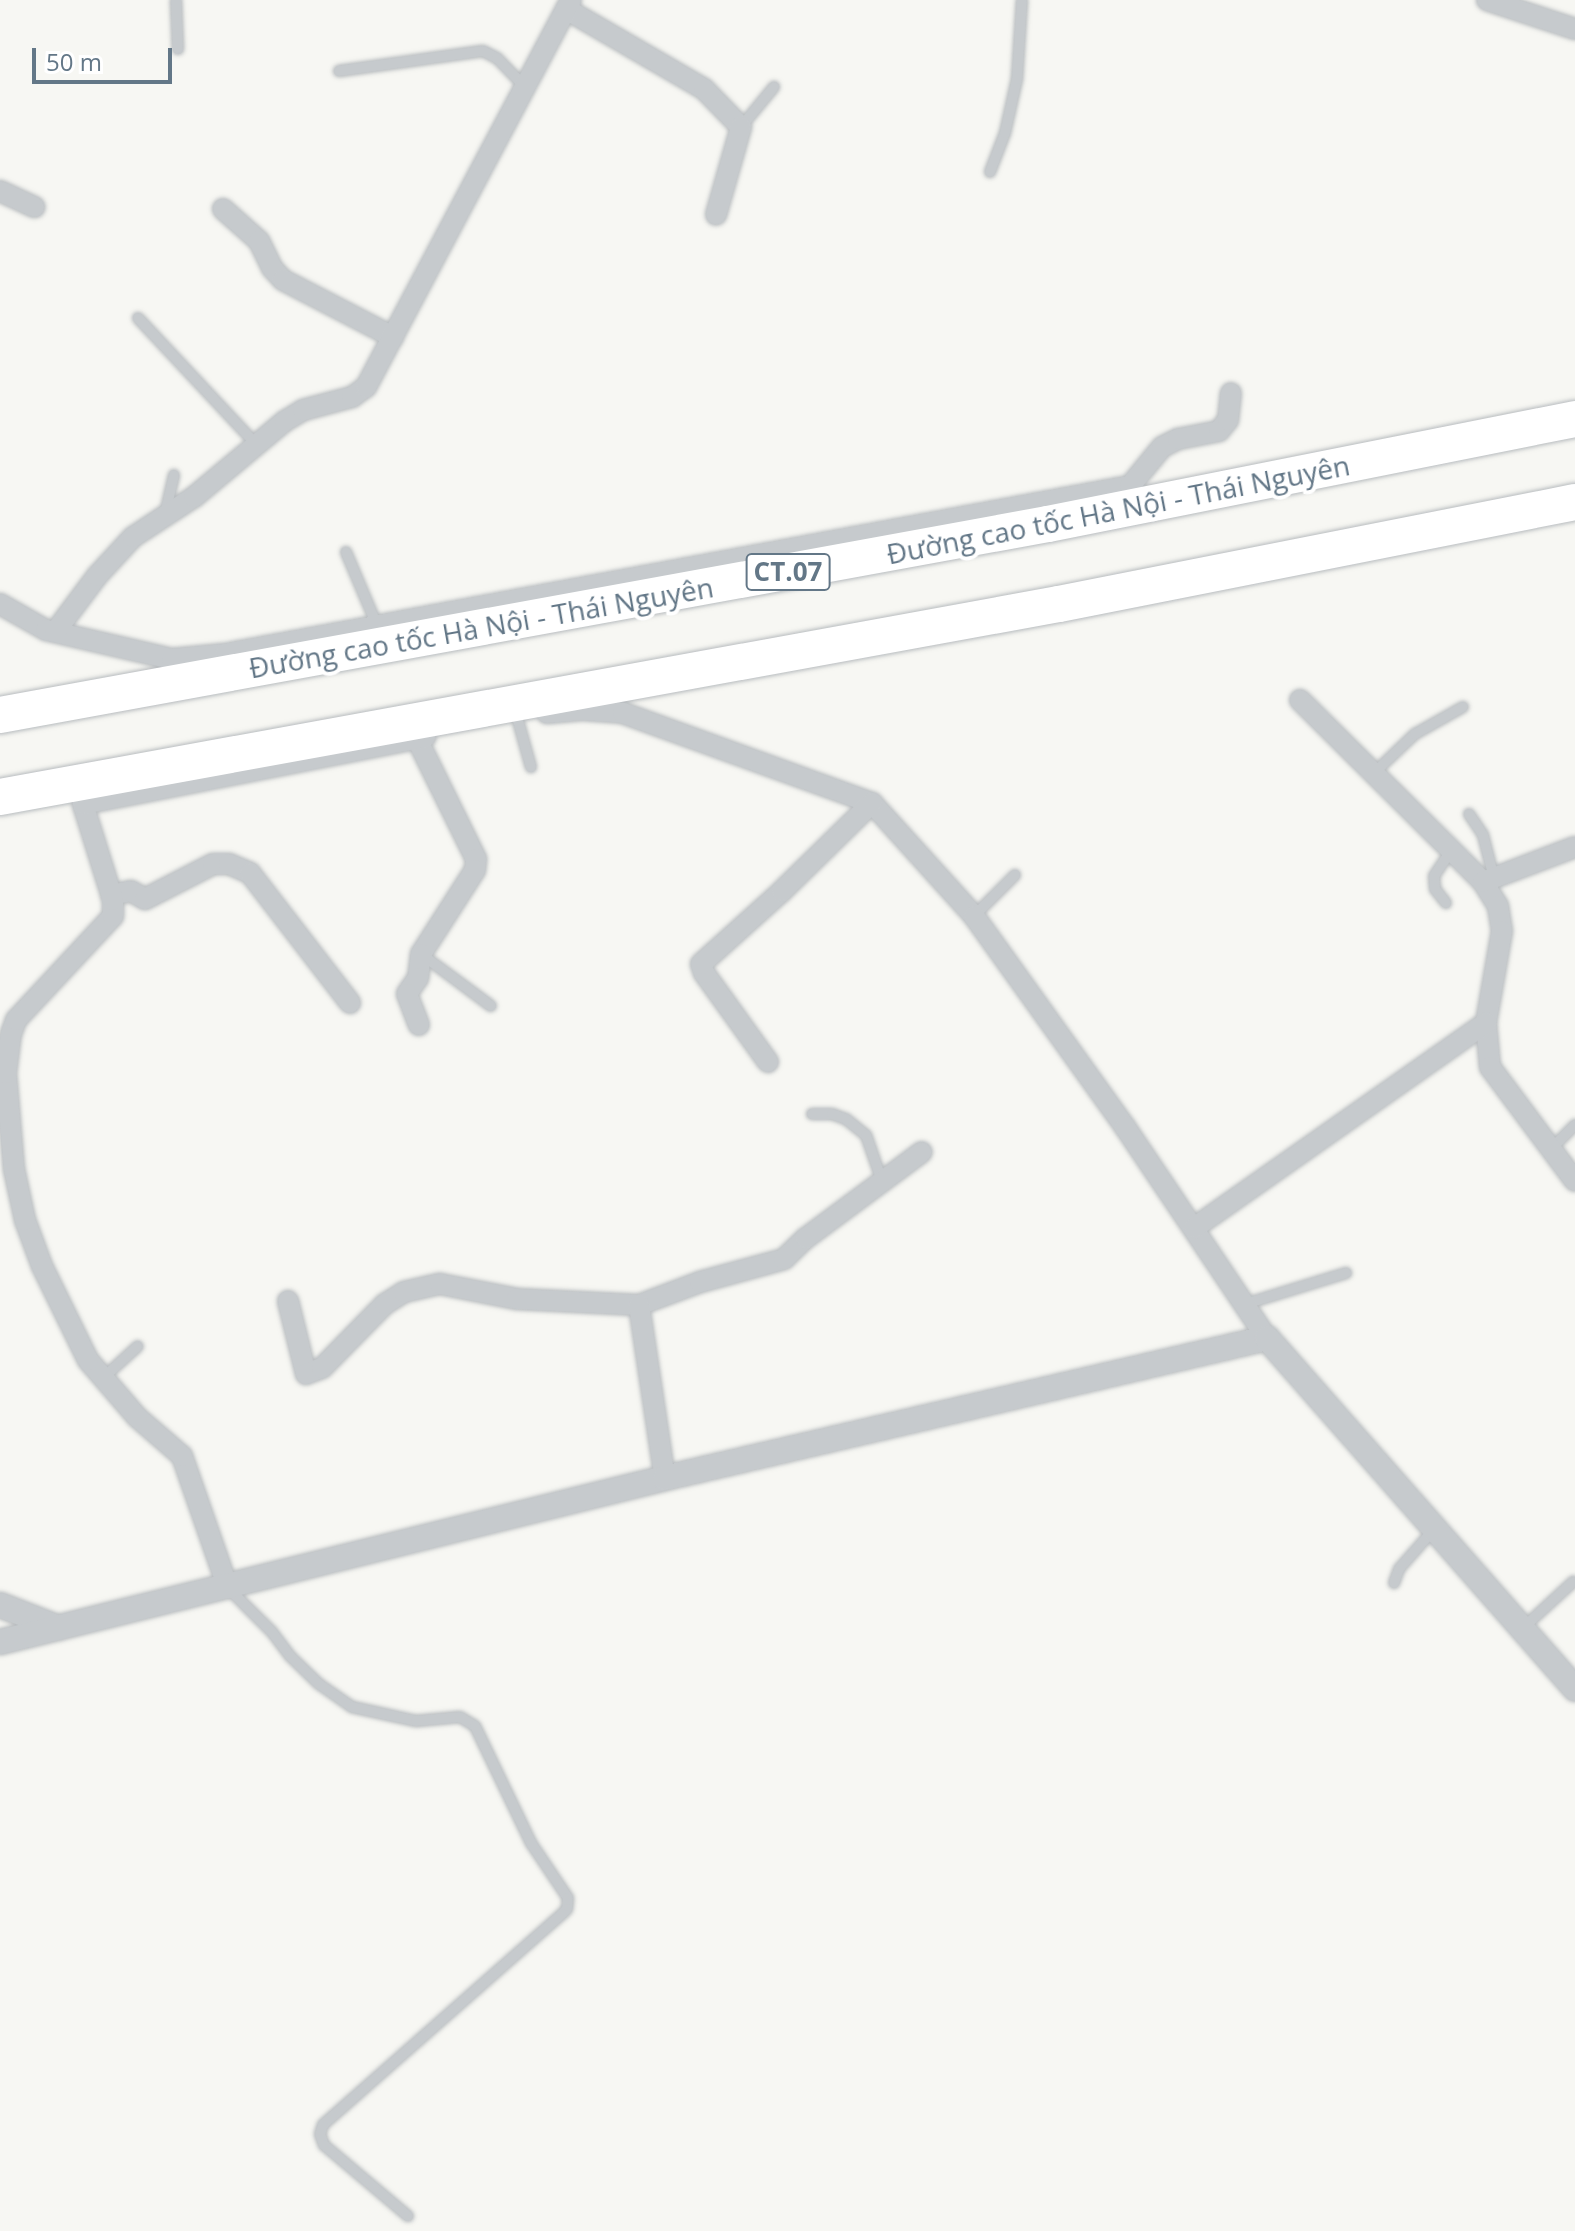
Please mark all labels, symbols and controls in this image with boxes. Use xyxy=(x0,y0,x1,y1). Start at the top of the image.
scale bar xyxy=(36,32,176,82)
text: 50 m xyxy=(46,45,102,78)
street label: Đường cao tốc Hà Nội - Thái Nguyên xyxy=(884,448,1352,570)
road number: CT.07 xyxy=(744,550,832,594)
street label: Đường cao tốc Hà Nội - Thái Nguyên xyxy=(246,570,716,684)

